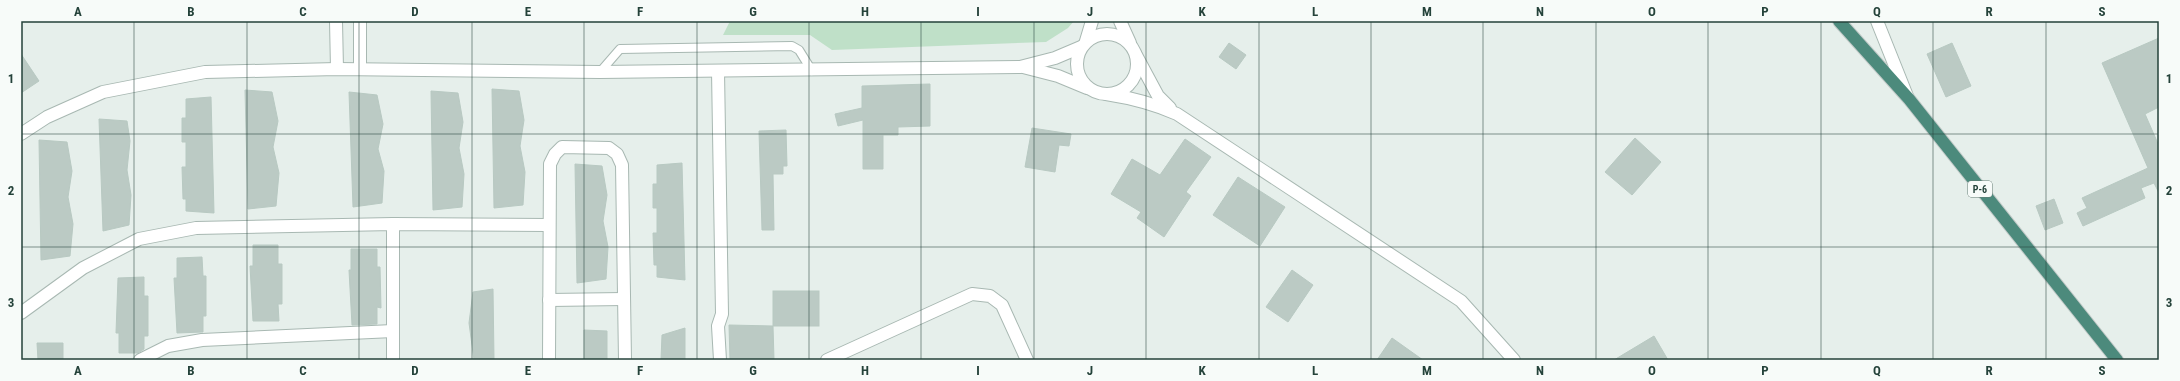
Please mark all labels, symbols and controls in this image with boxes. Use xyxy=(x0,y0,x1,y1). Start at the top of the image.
text: A xyxy=(74,4,82,19)
text: B xyxy=(187,4,195,19)
text: C xyxy=(299,4,307,19)
text: D xyxy=(411,4,419,19)
text: E xyxy=(525,4,532,19)
text: F xyxy=(637,4,643,19)
text: G xyxy=(749,4,757,19)
text: H xyxy=(861,4,869,19)
text: I xyxy=(976,4,980,19)
text: J xyxy=(1087,4,1093,19)
text: K xyxy=(1198,4,1206,19)
text: L xyxy=(1312,4,1318,19)
text: M xyxy=(1422,4,1432,19)
text: N xyxy=(1536,4,1544,19)
text: O xyxy=(1648,4,1656,19)
text: P xyxy=(1761,4,1769,19)
text: Q xyxy=(1873,4,1881,19)
text: R xyxy=(1985,4,1993,19)
text: S xyxy=(2098,4,2106,19)
text: 1 xyxy=(8,71,14,86)
text: 1 xyxy=(2166,71,2172,86)
road number: P-6 xyxy=(1968,181,1992,197)
text: 2 xyxy=(8,183,15,198)
text: 2 xyxy=(2166,183,2173,198)
text: 3 xyxy=(8,295,14,310)
text: 3 xyxy=(2166,295,2172,310)
text: A xyxy=(74,363,82,378)
text: B xyxy=(187,363,195,378)
text: C xyxy=(299,363,307,378)
text: D xyxy=(411,363,419,378)
text: E xyxy=(525,363,532,378)
text: F xyxy=(637,363,643,378)
text: G xyxy=(749,363,757,378)
text: H xyxy=(861,363,869,378)
text: I xyxy=(976,363,980,378)
text: J xyxy=(1087,363,1093,378)
text: K xyxy=(1198,363,1206,378)
text: L xyxy=(1312,363,1318,378)
text: M xyxy=(1422,363,1432,378)
text: N xyxy=(1536,363,1544,378)
text: O xyxy=(1648,363,1656,378)
text: P xyxy=(1761,363,1769,378)
text: Q xyxy=(1873,363,1881,378)
text: R xyxy=(1985,363,1993,378)
text: S xyxy=(2098,363,2106,378)

